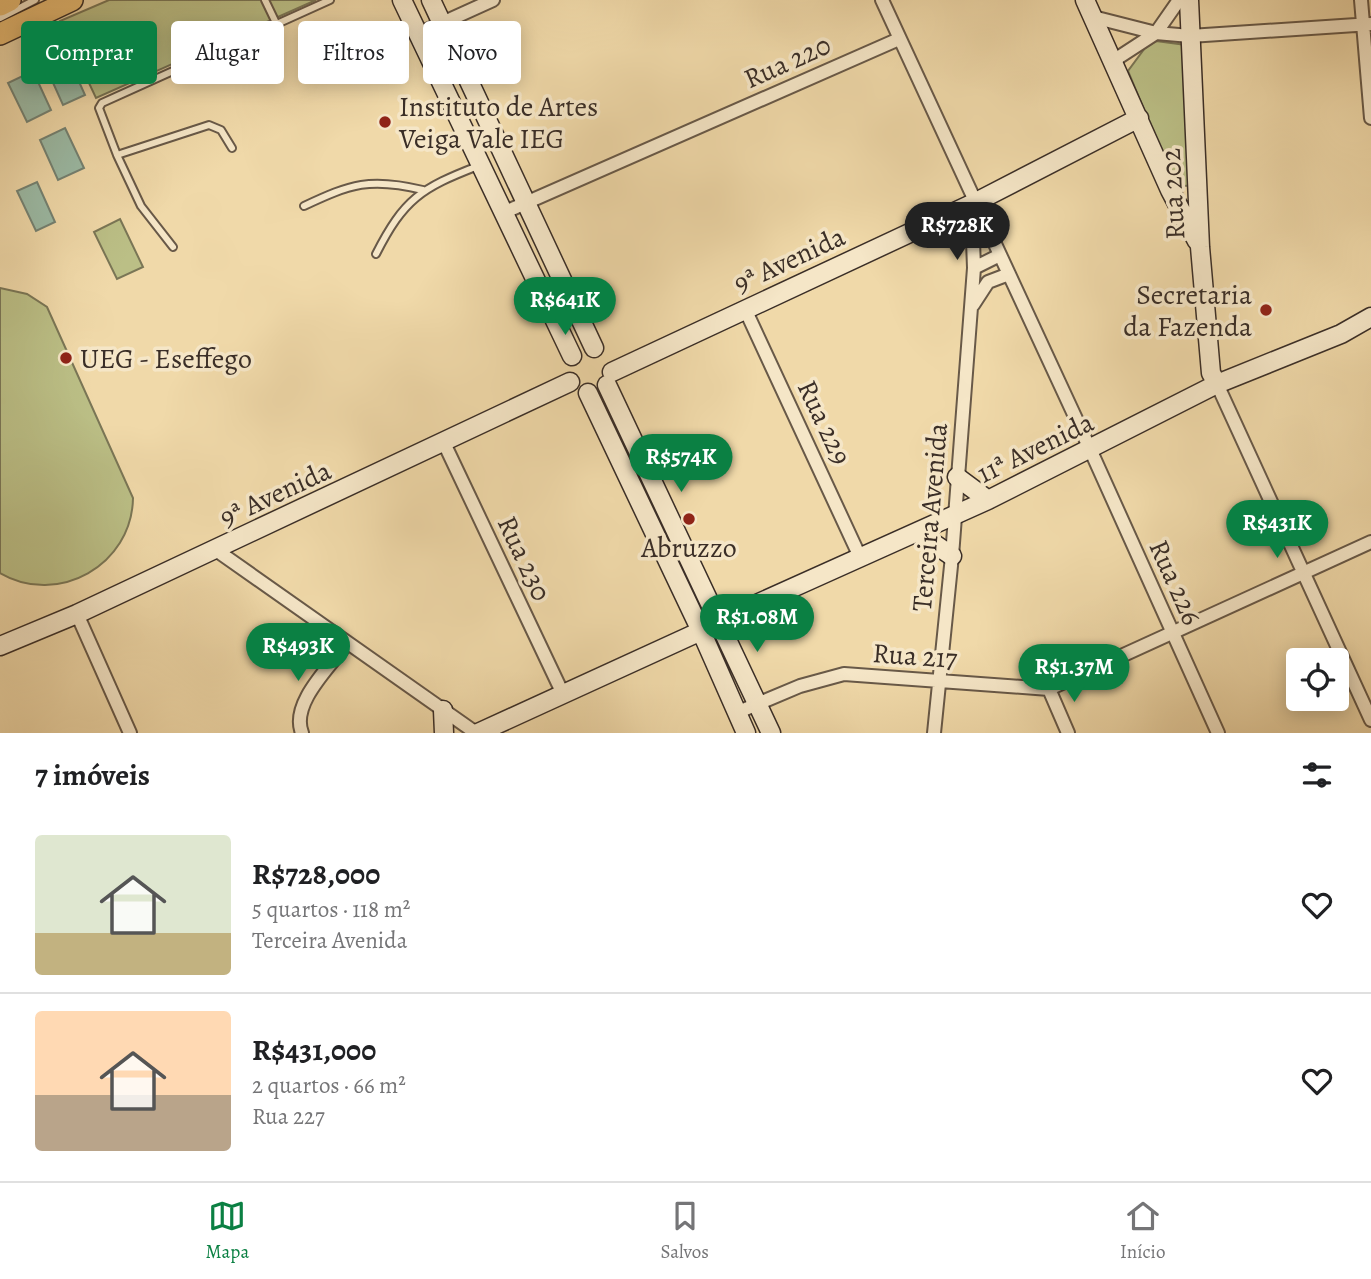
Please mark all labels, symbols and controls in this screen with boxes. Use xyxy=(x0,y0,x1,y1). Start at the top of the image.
chip: Comprar xyxy=(21,21,157,84)
chip: Alugar xyxy=(171,21,284,84)
chip: Filtros xyxy=(298,21,409,84)
chip: Novo xyxy=(423,21,521,84)
street label: Rua 220 xyxy=(738,26,837,98)
place label: Instituto de Artes Veiga Vale IEG xyxy=(398,88,598,158)
marker: Instituto de Artes Veiga Vale IEG xyxy=(377,114,393,130)
street label: Rua 202 xyxy=(1152,147,1194,241)
pin: R$728K xyxy=(900,202,1014,262)
text: R$728K xyxy=(921,209,993,240)
street label: 9ª Avenida xyxy=(727,218,851,302)
place label: Secretaria da Fazenda xyxy=(1123,276,1252,346)
pin: R$641K xyxy=(508,278,622,337)
text: R$641K xyxy=(530,284,600,315)
marker: Secretaria da Fazenda xyxy=(1258,302,1274,318)
place label: UEG - Eseffego xyxy=(80,340,252,378)
marker: UEG - Eseffego xyxy=(58,350,74,366)
street label: Rua 229 xyxy=(788,374,860,471)
street label: 11ª Avenida xyxy=(971,403,1100,492)
street label: Terceira Avenida xyxy=(903,421,957,613)
pin: R$574K xyxy=(624,434,738,494)
text: R$574K xyxy=(645,441,717,472)
street label: 9ª Avenida xyxy=(213,452,337,536)
pin: R$431K xyxy=(1220,500,1334,560)
text: R$431K xyxy=(1242,507,1312,538)
street label: Rua 230 xyxy=(488,510,560,607)
marker: Abruzzo xyxy=(681,511,697,527)
place label: Abruzzo xyxy=(640,529,737,567)
street label: Rua 226 xyxy=(1140,534,1211,631)
pin: R$1.08M xyxy=(692,594,822,654)
text: R$1.08M xyxy=(716,601,798,632)
pin: R$493K xyxy=(241,624,355,683)
text: R$493K xyxy=(262,630,334,661)
street label: Rua 217 xyxy=(871,634,959,678)
pin: R$1.37M xyxy=(1009,644,1139,704)
map controls xyxy=(1286,648,1349,711)
button: locate xyxy=(1286,648,1349,711)
text: R$1.37M xyxy=(1034,651,1114,682)
text: 7 imóveis xyxy=(35,755,150,795)
icon: filters xyxy=(1298,756,1336,794)
text: R$728,000 xyxy=(252,854,380,894)
icon: home xyxy=(91,863,175,947)
icon: heart xyxy=(1298,886,1336,924)
text: 5 quartos · 118 m² xyxy=(252,894,410,925)
text: Terceira Avenida xyxy=(252,925,407,956)
text: R$431,000 xyxy=(252,1030,376,1070)
icon: home xyxy=(91,1039,175,1123)
icon: heart xyxy=(1298,1062,1336,1100)
text: 2 quartos · 66 m² xyxy=(252,1070,406,1101)
text: Rua 227 xyxy=(252,1101,325,1132)
tab: Mapa xyxy=(206,1197,249,1265)
tab: Salvos xyxy=(660,1197,709,1265)
tab: Início xyxy=(1120,1197,1165,1265)

